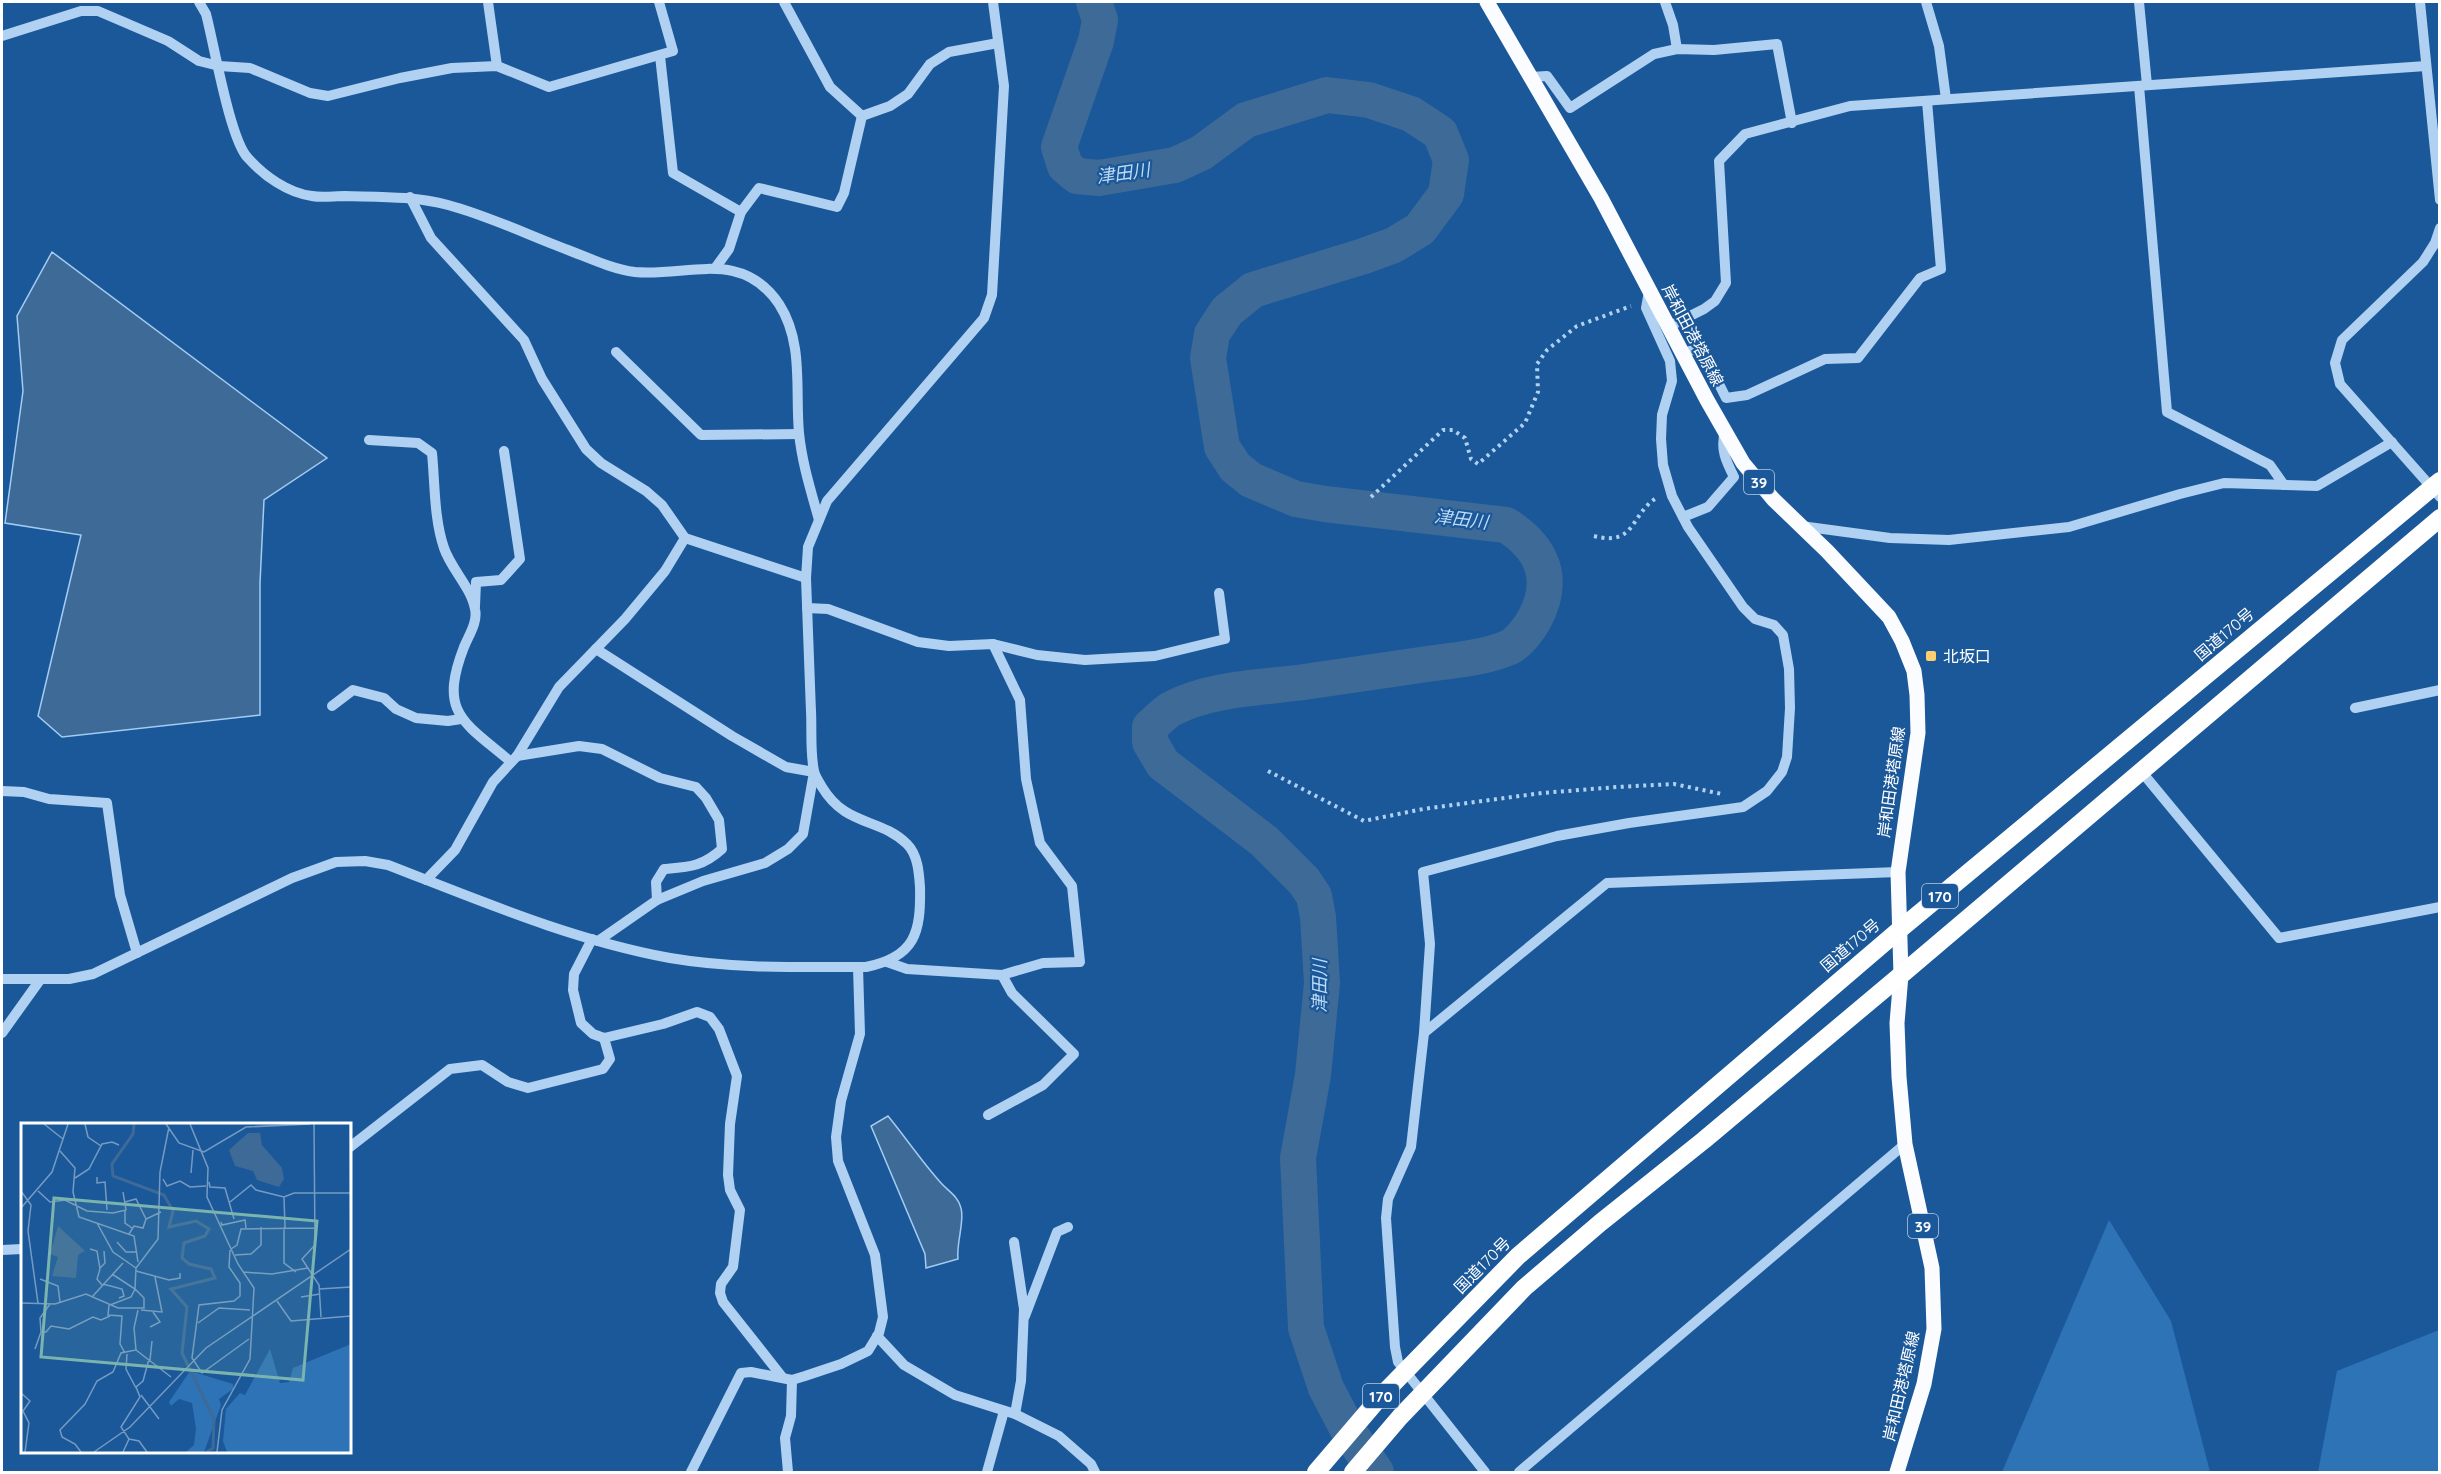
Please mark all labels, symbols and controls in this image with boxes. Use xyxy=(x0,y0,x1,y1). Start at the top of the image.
water label: 津田川 xyxy=(1095,158,1153,188)
street label: 岸和田港塔原線 xyxy=(1658,281,1728,389)
road number: 39 xyxy=(1744,470,1774,494)
water label: 津田川 xyxy=(1433,504,1491,534)
street label: 国道170号 xyxy=(2190,603,2258,665)
place label: 北坂口 xyxy=(1943,646,1991,666)
marker: 北坂口 xyxy=(1924,649,1938,663)
street label: 岸和田港塔原線 xyxy=(1873,725,1909,839)
road number: 170 xyxy=(1922,884,1958,908)
street label: 国道170号 xyxy=(1816,914,1884,976)
water label: 津田川 xyxy=(1308,957,1331,1013)
inset map xyxy=(21,1123,351,1453)
road number: 39 xyxy=(1908,1214,1938,1238)
street label: 国道170号 xyxy=(1450,1233,1514,1297)
street label: 岸和田港塔原線 xyxy=(1879,1329,1923,1443)
road number: 170 xyxy=(1363,1384,1399,1408)

